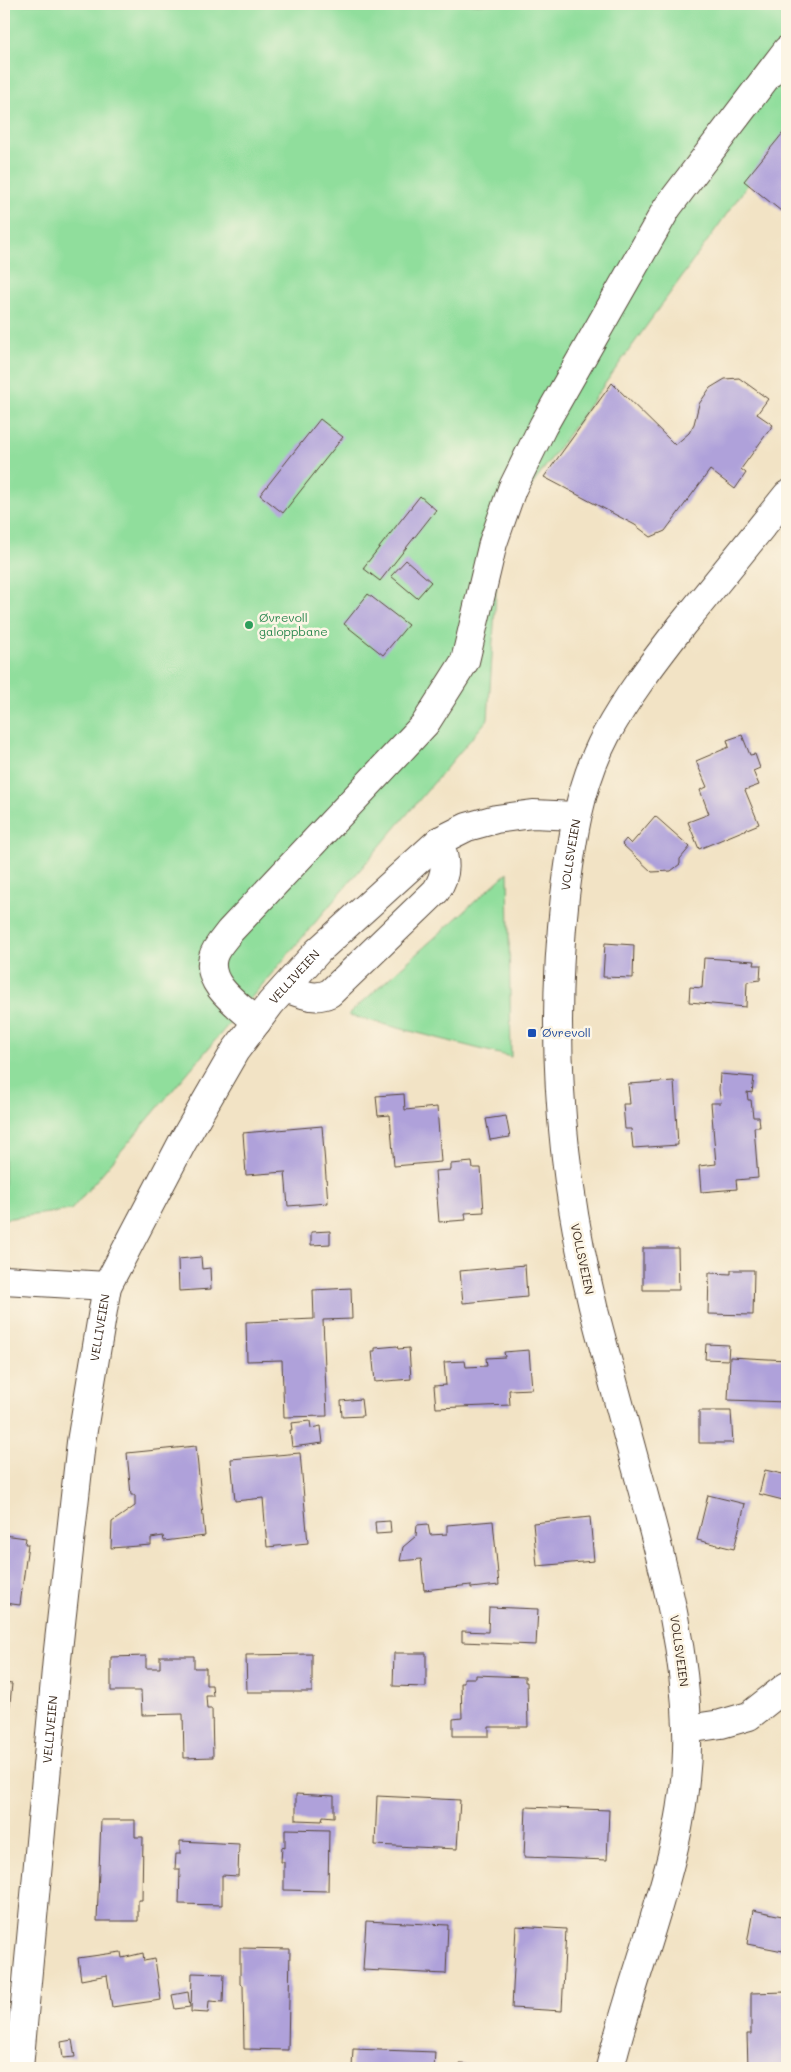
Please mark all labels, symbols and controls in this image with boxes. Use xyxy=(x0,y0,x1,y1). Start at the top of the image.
place label: Øvrevoll galoppbane xyxy=(259,609,328,639)
marker: Øvrevoll galoppbane xyxy=(243,619,255,631)
street label: VOLLSVEIEN xyxy=(557,817,584,891)
street label: VELLIVEIEN xyxy=(265,946,323,1007)
place label: Øvrevoll xyxy=(542,1024,591,1040)
marker: Øvrevoll xyxy=(526,1027,538,1039)
street label: VOLLSVEIEN xyxy=(568,1222,598,1296)
street label: VELLIVEIEN xyxy=(86,1293,113,1362)
street label: VOLLSVEIEN xyxy=(667,1614,693,1688)
street label: VELLIVEIEN xyxy=(38,1695,61,1764)

